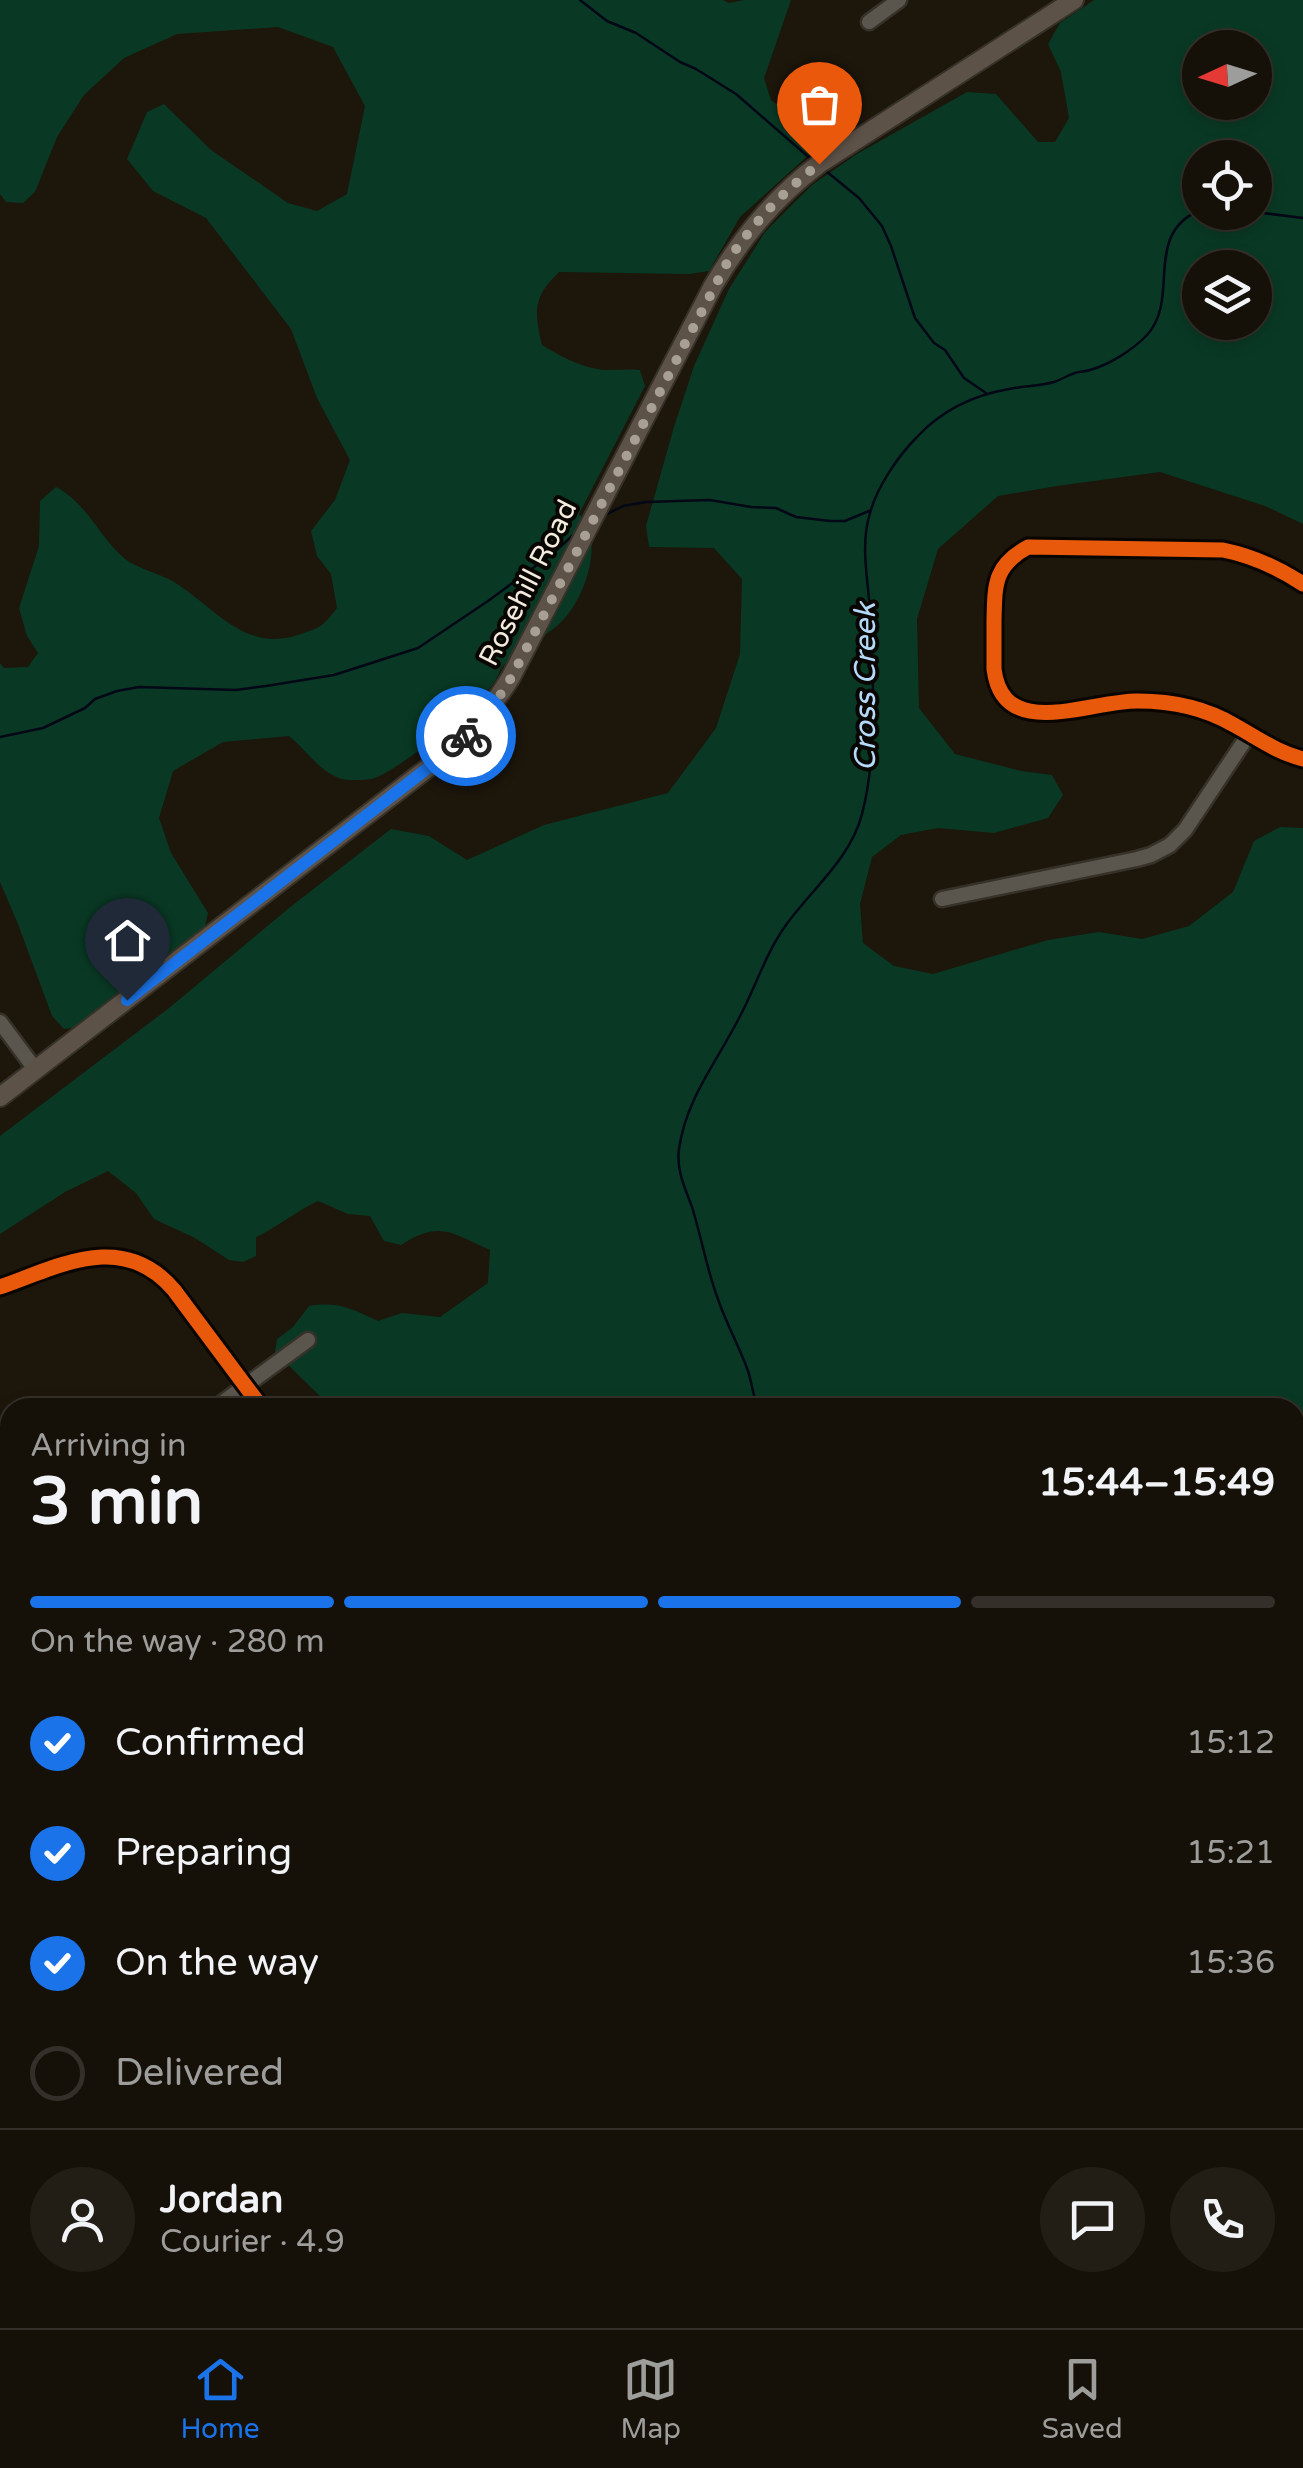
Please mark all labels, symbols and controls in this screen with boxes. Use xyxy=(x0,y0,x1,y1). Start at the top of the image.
north arrow xyxy=(1182,30,1272,120)
map controls xyxy=(1182,30,1272,340)
pin xyxy=(777,62,862,165)
icon: bag xyxy=(792,77,847,132)
button: locate xyxy=(1182,140,1272,230)
button: layers xyxy=(1182,250,1272,340)
street label: Rosehill Road xyxy=(472,494,584,672)
water label: Cross Creek xyxy=(847,600,884,771)
courier xyxy=(416,686,516,786)
icon: bike xyxy=(439,709,494,764)
pin xyxy=(85,898,170,1001)
icon: home xyxy=(100,913,155,968)
text: Arriving in xyxy=(30,1427,187,1465)
text: 15:44–15:49 xyxy=(1038,1460,1275,1506)
text: 3 min xyxy=(30,1463,203,1542)
text: On the way · 280 m xyxy=(30,1623,325,1661)
icon: check xyxy=(30,1716,85,1771)
text: Confirmed xyxy=(115,1720,306,1766)
text: 15:12 xyxy=(1186,1724,1275,1762)
icon: check xyxy=(30,1826,85,1881)
text: Preparing xyxy=(115,1830,292,1876)
text: 15:21 xyxy=(1186,1834,1275,1872)
icon: check xyxy=(30,1936,85,1991)
text: On the way xyxy=(115,1940,319,1986)
text: 15:36 xyxy=(1186,1944,1275,1982)
text: Delivered xyxy=(115,2050,284,2096)
button: person xyxy=(30,2167,135,2272)
button: chat xyxy=(1040,2167,1145,2272)
button: phone xyxy=(1170,2167,1275,2272)
text: Jordan xyxy=(160,2177,283,2223)
text: Courier · 4.9 xyxy=(160,2223,345,2261)
tab: Home xyxy=(180,2352,260,2446)
tab: Map xyxy=(620,2352,681,2446)
tab: Saved xyxy=(1042,2352,1123,2446)

